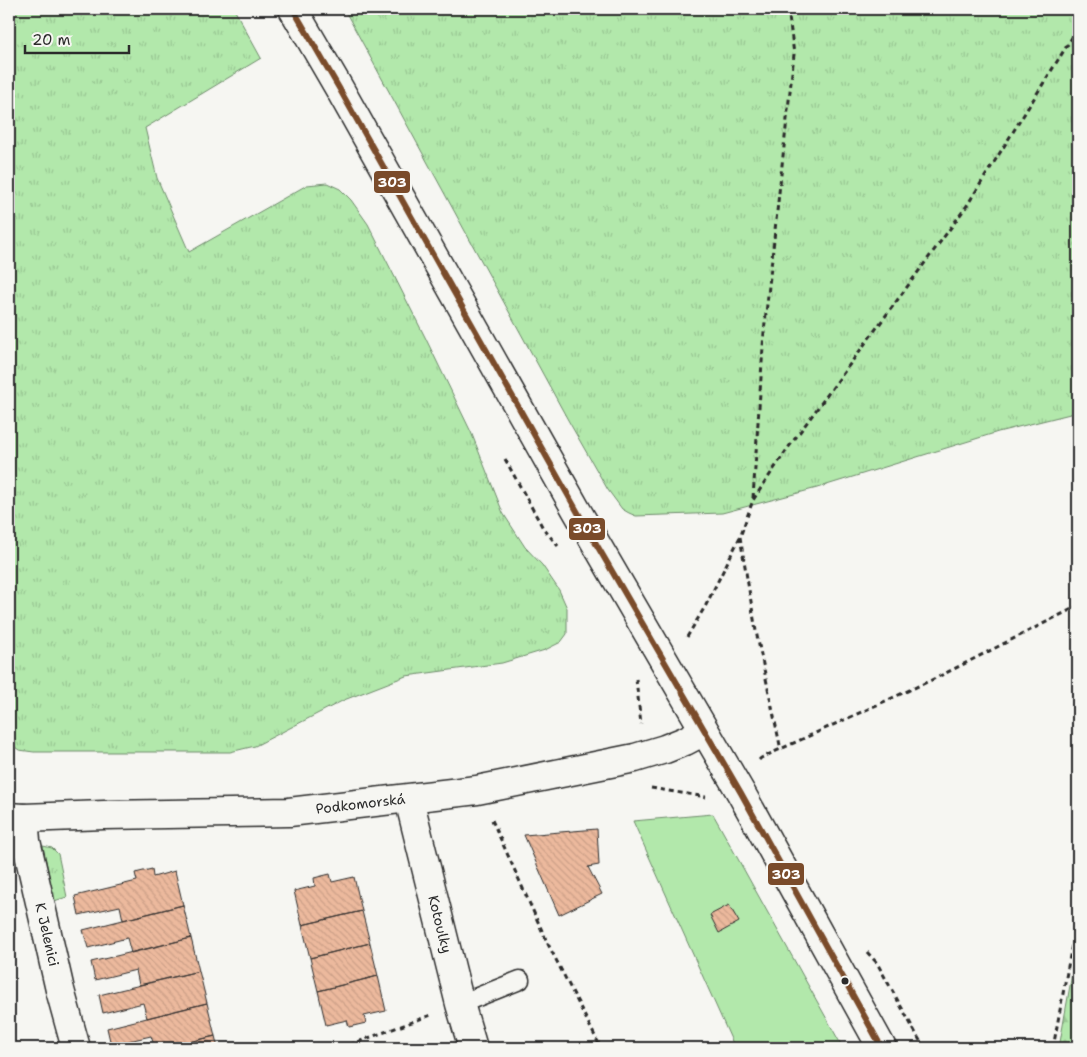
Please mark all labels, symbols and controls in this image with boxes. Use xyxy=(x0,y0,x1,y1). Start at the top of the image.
scale bar xyxy=(25,22,129,54)
text: 20 m xyxy=(32,30,71,50)
line badge: 303 xyxy=(373,170,411,194)
text: 303 xyxy=(378,173,407,191)
line badge: 303 xyxy=(568,517,606,541)
text: 303 xyxy=(573,519,602,537)
street label: Podkomorská xyxy=(315,789,407,818)
line badge: 303 xyxy=(767,862,805,886)
text: 303 xyxy=(772,865,801,883)
street label: Kotoulky xyxy=(424,893,456,955)
street label: K Jelenici xyxy=(31,901,63,968)
unlabelled marker xyxy=(840,976,850,986)

